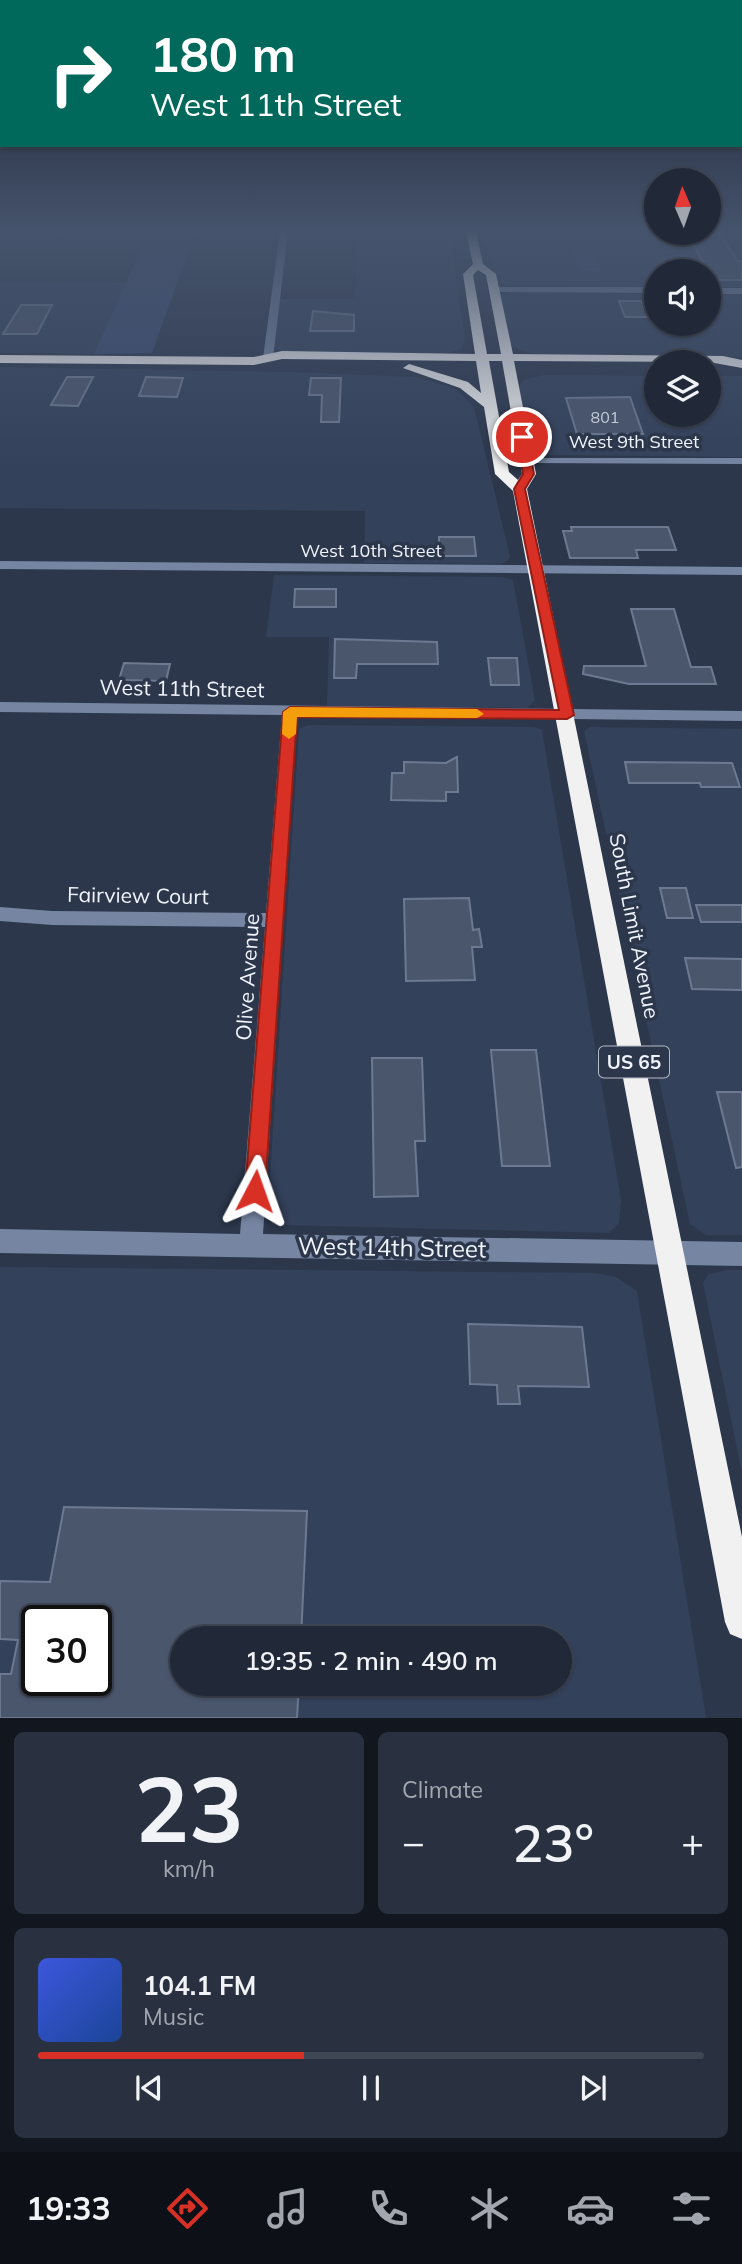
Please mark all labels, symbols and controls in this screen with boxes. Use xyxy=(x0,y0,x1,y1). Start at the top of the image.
text: 180 m xyxy=(150,23,296,84)
icon: right xyxy=(35,28,126,119)
text: West 11th Street xyxy=(150,84,402,124)
north arrow xyxy=(644,168,721,245)
map controls xyxy=(644,168,721,427)
button: sound xyxy=(644,259,721,336)
button: layers xyxy=(644,350,721,427)
pin xyxy=(492,407,552,467)
house number: 801 xyxy=(591,407,619,427)
icon: arrive xyxy=(503,418,541,456)
street label: West 9th Street xyxy=(569,430,699,453)
street label: West 10th Street xyxy=(300,539,442,562)
street label: West 11th Street xyxy=(99,674,265,702)
street label: South Limit Avenue xyxy=(604,831,666,1021)
street label: Fairview Court xyxy=(67,881,209,909)
street label: Olive Avenue xyxy=(230,913,264,1041)
road number: US 65 xyxy=(599,1046,669,1078)
position arrow xyxy=(218,1154,292,1228)
street label: West 14th Street xyxy=(297,1230,487,1264)
speed limit sign: 30 xyxy=(21,1605,112,1696)
text: 19:35 · 2 min · 490 m xyxy=(244,1644,498,1677)
text: 23 xyxy=(134,1751,244,1865)
text: Climate xyxy=(402,1775,483,1804)
text: 23° xyxy=(512,1810,594,1875)
text: − xyxy=(402,1818,425,1866)
text: + xyxy=(681,1818,704,1866)
text: km/h xyxy=(163,1854,215,1883)
text: 104.1 FM xyxy=(143,1969,256,2002)
text: Music xyxy=(143,2002,204,2031)
icon: previous xyxy=(130,2069,168,2107)
icon: pause xyxy=(352,2069,390,2107)
icon: next xyxy=(574,2069,612,2107)
icon: directions xyxy=(163,2184,212,2233)
icon: music xyxy=(263,2184,312,2233)
icon: phone xyxy=(364,2184,413,2233)
icon: climate xyxy=(465,2184,514,2233)
icon: car xyxy=(566,2184,615,2233)
icon: filters xyxy=(667,2184,716,2233)
text: 19:33 xyxy=(26,2188,111,2228)

